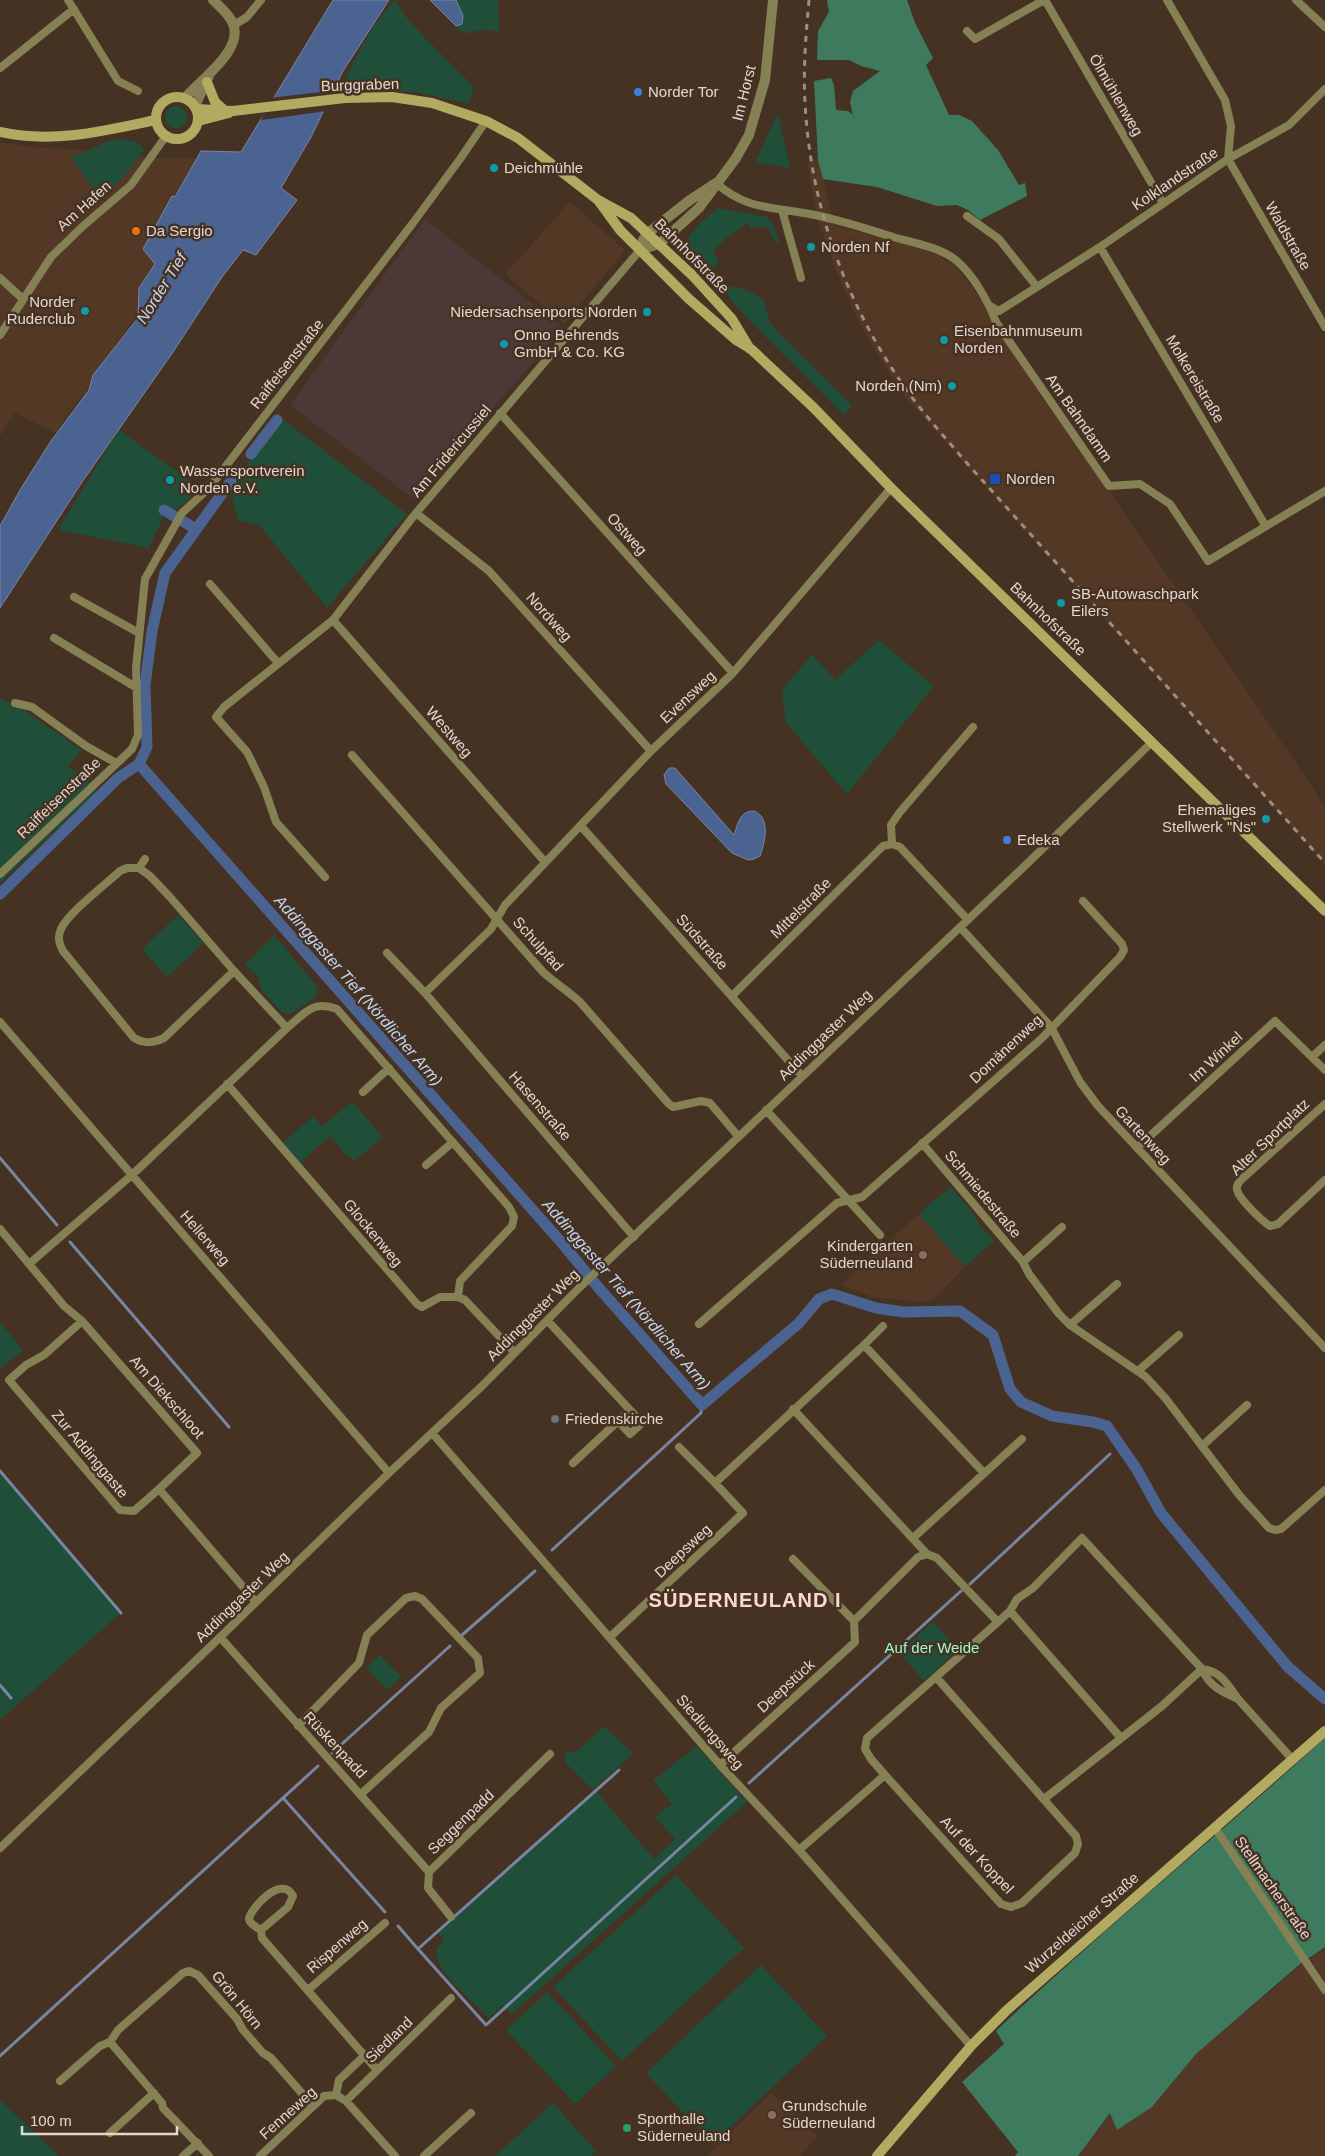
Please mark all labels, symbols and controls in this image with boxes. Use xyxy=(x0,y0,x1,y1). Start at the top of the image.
street label: Ölmühlenweg xyxy=(1086,51,1147,139)
street label: Im Horst xyxy=(728,63,759,122)
street label: Burggraben xyxy=(321,75,399,94)
place label: Norder Tor xyxy=(648,83,719,100)
marker: Norder Tor xyxy=(632,86,644,98)
street label: Kolklandstraße xyxy=(1128,144,1221,214)
place label: Deichmühle xyxy=(504,159,583,176)
marker: Deichmühle xyxy=(488,162,500,174)
street label: Am Hafen xyxy=(53,177,114,234)
street label: Waldstraße xyxy=(1262,199,1315,273)
street label: Bahnhofstraße xyxy=(652,215,733,296)
place label: Da Sergio xyxy=(146,222,213,239)
marker: Da Sergio xyxy=(130,225,142,237)
place label: Norden Nf xyxy=(821,238,890,255)
marker: Norden Nf xyxy=(805,241,817,253)
water label: Norder Tief xyxy=(133,249,191,327)
place label: Norder Ruderclub xyxy=(7,293,75,327)
place label: Niedersachsenports Norden xyxy=(450,303,637,320)
marker: Norder Ruderclub xyxy=(79,305,91,317)
marker: Niedersachsenports Norden xyxy=(641,306,653,318)
street label: Raiffeisenstraße xyxy=(246,316,327,412)
place label: Eisenbahnmuseum Norden xyxy=(954,322,1082,356)
place label: Onno Behrends GmbH & Co. KG xyxy=(514,326,625,360)
street label: Molkereistraße xyxy=(1163,332,1228,426)
marker: Eisenbahnmuseum Norden xyxy=(938,334,950,346)
marker: Onno Behrends GmbH & Co. KG xyxy=(498,338,510,350)
street label: Am Bahndamm xyxy=(1043,370,1116,465)
place label: Norden (Nm) xyxy=(855,377,942,394)
marker: Norden (Nm) xyxy=(946,380,958,392)
street label: Am Fridericussiel xyxy=(407,401,494,500)
place label: Wassersportverein Norden e.V. xyxy=(180,462,304,496)
place label: Norden xyxy=(1006,470,1055,487)
marker: Norden xyxy=(988,472,1002,486)
marker: Wassersportverein Norden e.V. xyxy=(164,474,176,486)
street label: Ostweg xyxy=(604,509,651,558)
street label: Bahnhofstraße xyxy=(1007,578,1090,659)
place label: SB-Autowaschpark Eilers xyxy=(1071,585,1199,619)
street label: Nordweg xyxy=(523,589,576,645)
marker: SB-Autowaschpark Eilers xyxy=(1055,597,1067,609)
street label: Evensweg xyxy=(657,667,719,726)
street label: Westweg xyxy=(423,703,476,760)
street label: Raiffeisenstraße xyxy=(14,754,104,842)
place label: Ehemaliges Stellwerk "Ns" xyxy=(1162,801,1256,835)
marker: Ehemaliges Stellwerk "Ns" xyxy=(1260,813,1272,825)
place label: Edeka xyxy=(1017,831,1060,848)
marker: Edeka xyxy=(1001,834,1013,846)
street label: Mittelstraße xyxy=(767,874,834,941)
water label: Addinggaster Tief (Nördlicher Arm) xyxy=(271,891,446,1089)
street label: Südstraße xyxy=(673,910,732,973)
street label: Schulpfad xyxy=(510,913,567,974)
street label: Addinggaster Weg xyxy=(774,986,875,1084)
street label: Domänenweg xyxy=(966,1011,1045,1086)
street label: Im Winkel xyxy=(1186,1028,1246,1085)
street label: Hasenstraße xyxy=(506,1068,575,1144)
street label: Alter Sportplatz xyxy=(1227,1095,1312,1178)
street label: Gartenweg xyxy=(1112,1102,1175,1167)
street label: Schmiedestraße xyxy=(942,1146,1025,1241)
water label: Addinggaster Tief (Nördlicher Arm) xyxy=(539,1195,714,1393)
street label: Glockenweg xyxy=(340,1196,406,1270)
street label: Hellerweg xyxy=(177,1207,234,1268)
place label: Kindergarten Süderneuland xyxy=(820,1237,913,1271)
marker: Kindergarten Süderneuland xyxy=(917,1249,929,1261)
street label: Addinggaster Weg xyxy=(483,1265,582,1364)
street label: Am Diekschloot xyxy=(127,1352,209,1442)
street label: Zur Addinggaste xyxy=(49,1406,132,1501)
place label: Friedenskirche xyxy=(565,1410,663,1427)
marker: Friedenskirche xyxy=(549,1413,561,1425)
street label: Deepsweg xyxy=(651,1520,714,1581)
street label: Addinggaster Weg xyxy=(191,1548,292,1646)
district label: SÜDERNEULAND I xyxy=(649,1589,841,1611)
park label: Auf der Weide xyxy=(885,1639,979,1656)
street label: Deepstück xyxy=(754,1655,818,1716)
street label: Siedlungsweg xyxy=(673,1691,747,1772)
street label: Rüskenpadd xyxy=(300,1708,370,1781)
street label: Seggenpadd xyxy=(424,1786,497,1857)
street label: Auf der Koppel xyxy=(937,1813,1017,1897)
street label: Stellmacherstraße xyxy=(1232,1833,1315,1942)
street label: Wurzeldeicher Straße xyxy=(1021,1869,1142,1977)
street label: Rispenweg xyxy=(303,1915,370,1976)
street label: Grön Hörn xyxy=(209,1967,266,2032)
street label: Siedland xyxy=(362,2013,416,2066)
street label: Fenneweg xyxy=(256,2083,319,2142)
place label: Grundschule Süderneuland xyxy=(782,2097,875,2131)
scale bar xyxy=(22,2104,178,2136)
marker: Grundschule Süderneuland xyxy=(766,2109,778,2121)
place label: Sporthalle Süderneuland xyxy=(637,2110,730,2144)
text: 100 m xyxy=(30,2112,72,2129)
marker: Sporthalle Süderneuland xyxy=(621,2122,633,2134)

